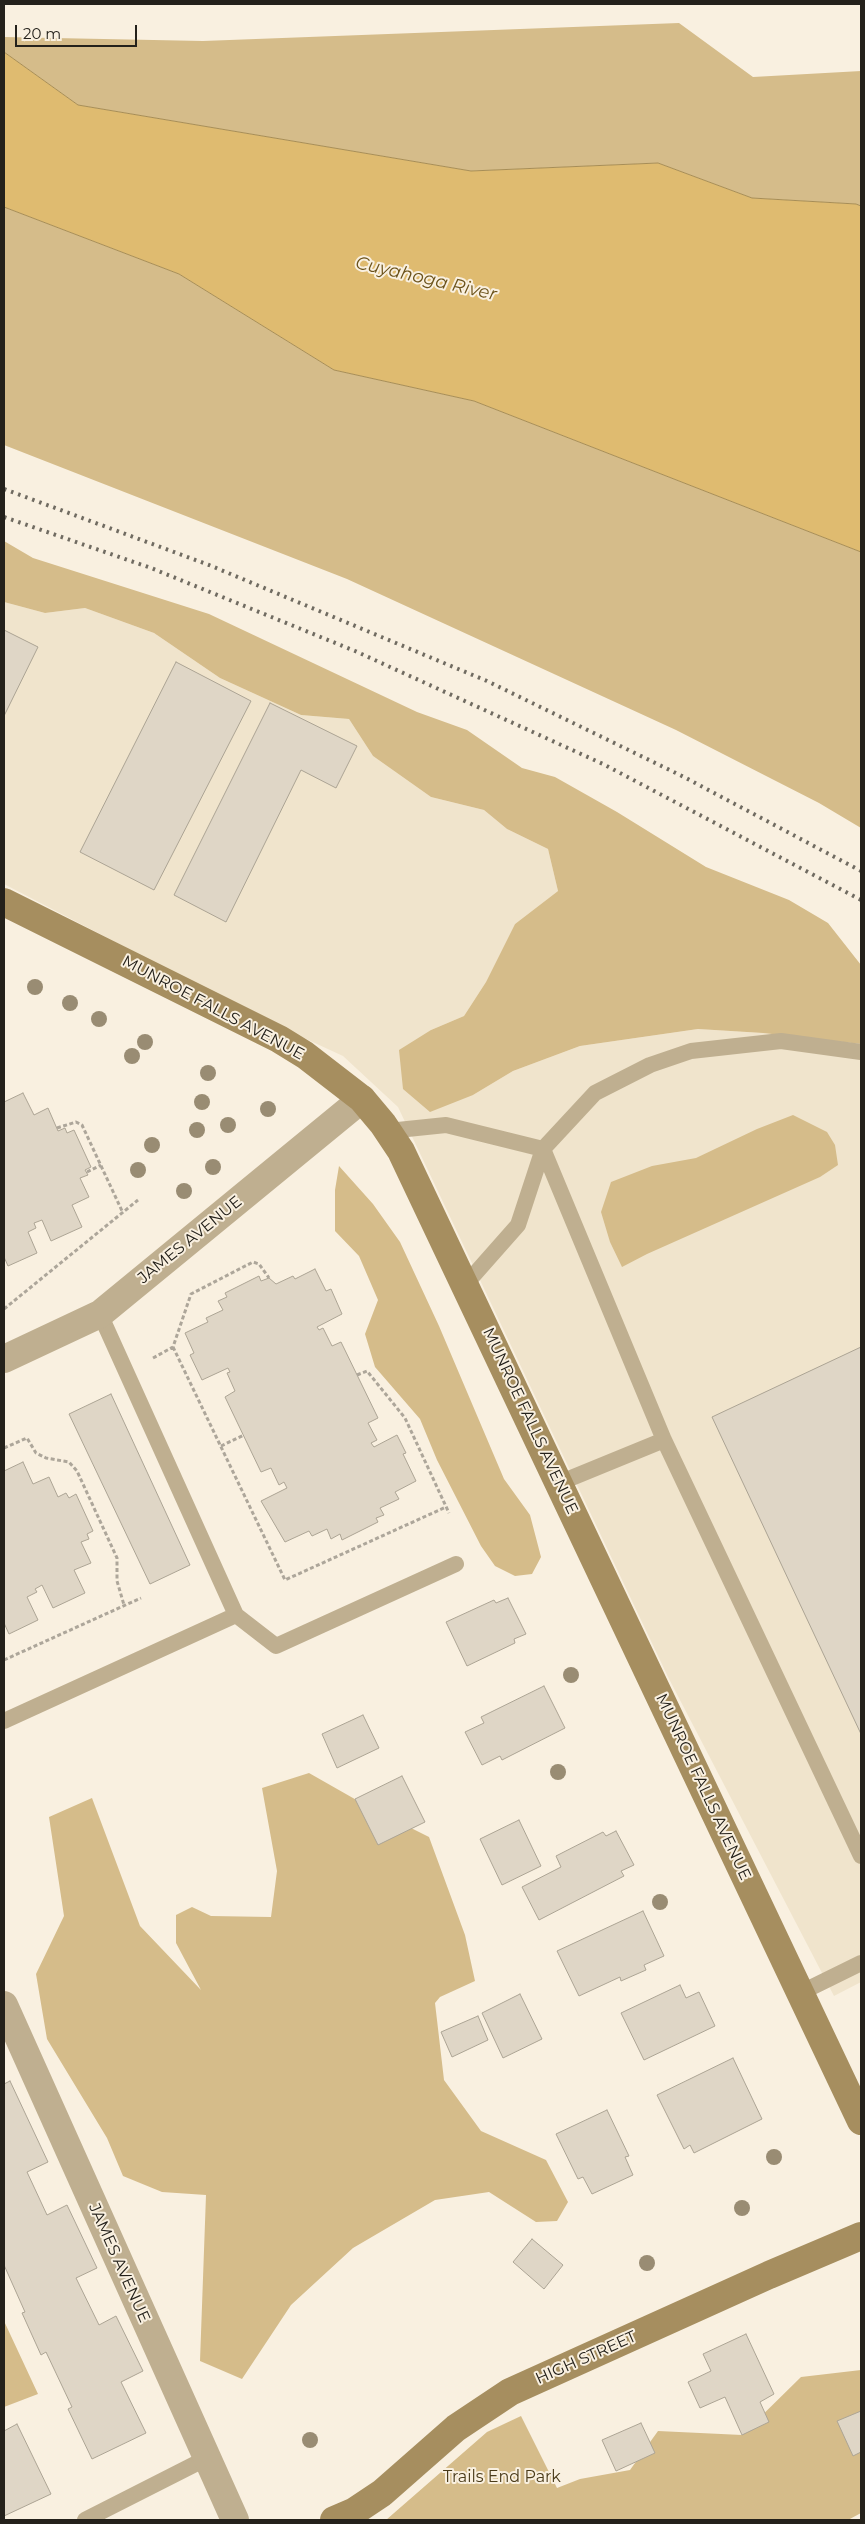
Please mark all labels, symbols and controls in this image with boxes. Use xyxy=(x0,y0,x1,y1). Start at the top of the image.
scale bar xyxy=(18,15,140,47)
text: 20 m xyxy=(23,24,61,43)
water label: Cuyahoga River xyxy=(353,252,499,306)
street label: MUNROE FALLS AVENUE xyxy=(119,952,307,1064)
street label: JAMES AVENUE xyxy=(134,1192,246,1288)
street label: MUNROE FALLS AVENUE xyxy=(478,1325,582,1517)
street label: MUNROE FALLS AVENUE xyxy=(651,1691,755,1883)
street label: JAMES AVENUE xyxy=(84,2201,154,2325)
street label: HIGH STREET xyxy=(533,2327,639,2389)
park label: Trails End Park xyxy=(443,2467,561,2487)

